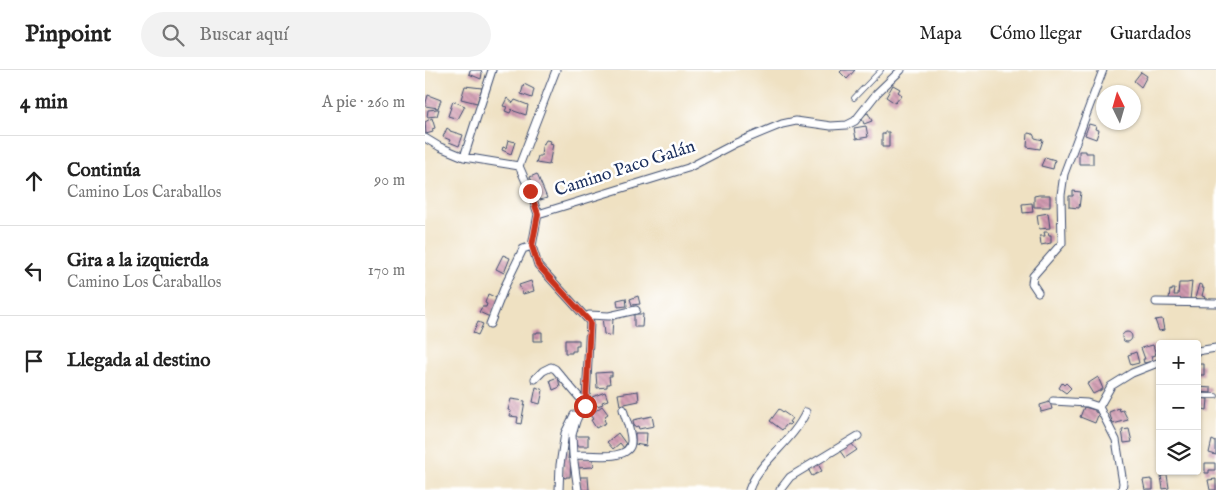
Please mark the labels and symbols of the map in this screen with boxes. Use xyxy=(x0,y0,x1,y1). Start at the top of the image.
north arrow xyxy=(1096,85,1141,130)
street label: Camino Paco Galán xyxy=(552,135,699,203)
route end xyxy=(519,180,542,203)
route start xyxy=(574,395,597,418)

